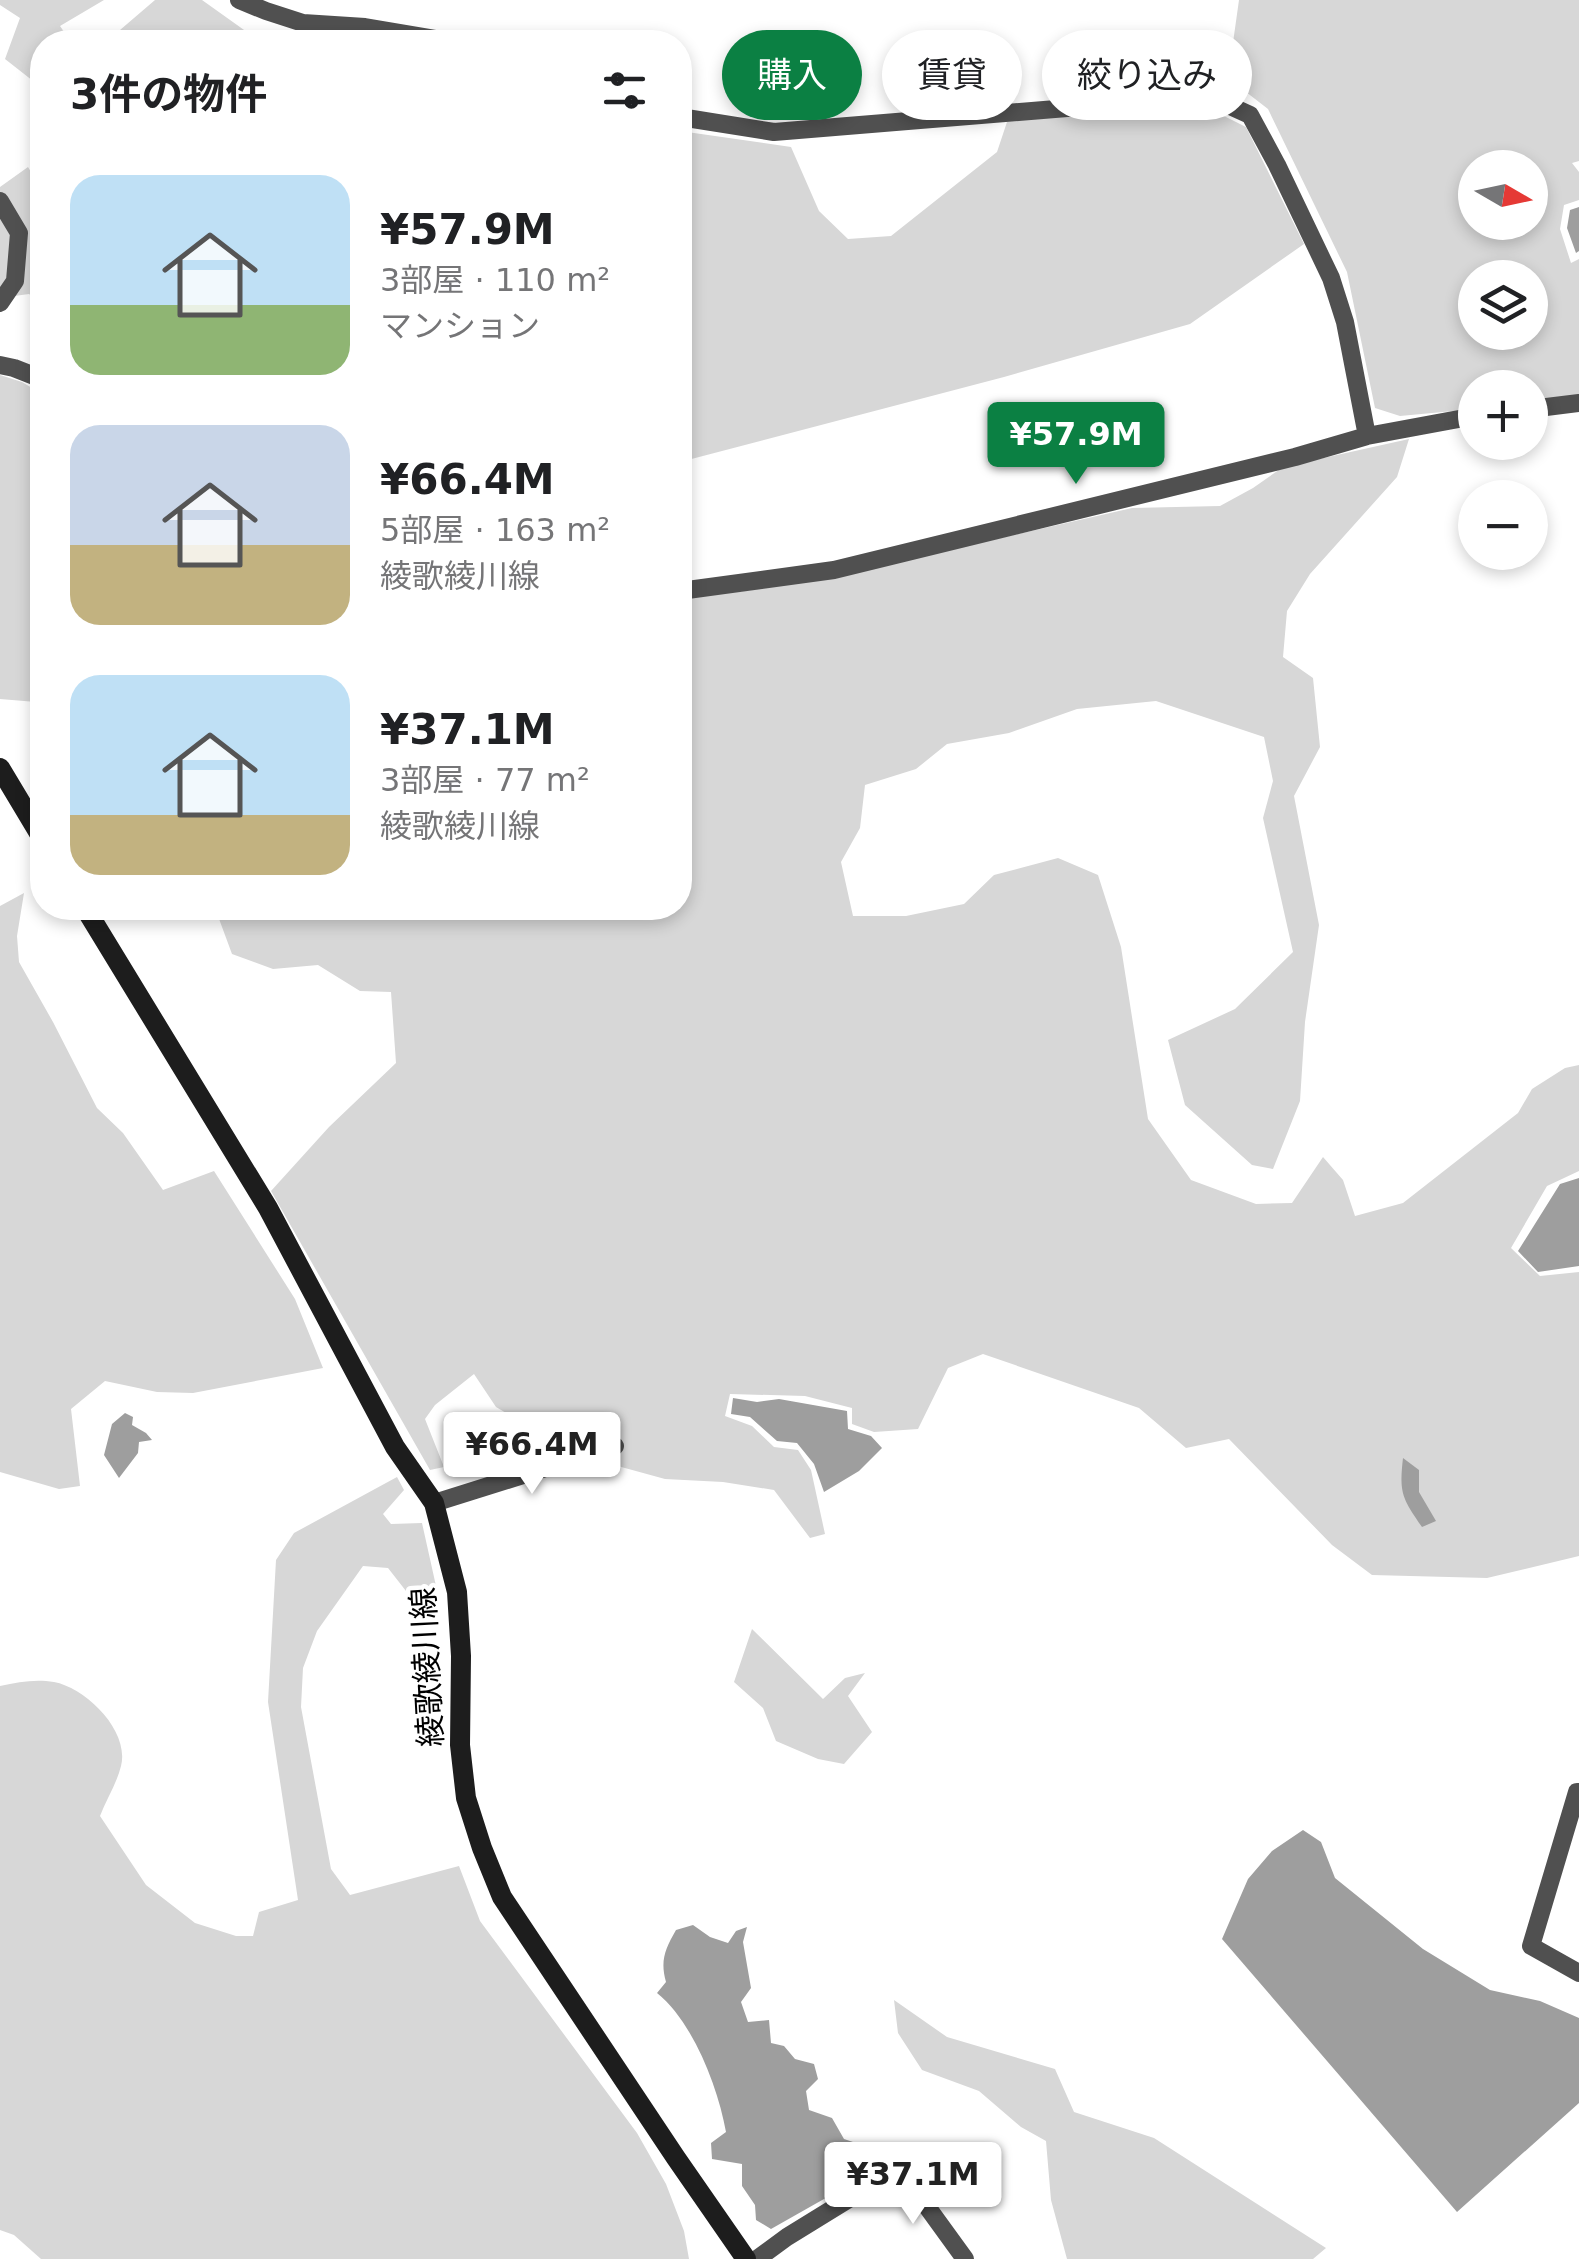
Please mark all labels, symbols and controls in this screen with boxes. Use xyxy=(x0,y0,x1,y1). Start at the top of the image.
chip: 購入 xyxy=(722,30,862,120)
chip: 賃貸 xyxy=(882,30,1022,120)
chip: 絞り込み xyxy=(1042,30,1252,120)
icon: filters xyxy=(597,63,652,118)
text: 3件の物件 xyxy=(70,70,267,119)
north arrow xyxy=(1458,150,1548,240)
map controls xyxy=(1458,150,1548,570)
text: ¥57.9M xyxy=(380,205,555,254)
icon: home xyxy=(150,215,270,335)
button: layers xyxy=(1458,260,1548,350)
text: 3部屋 · 110 m² xyxy=(380,261,610,299)
text: マンション xyxy=(380,307,540,345)
button: + xyxy=(1458,370,1548,460)
pin: ¥57.9M xyxy=(995,402,1157,487)
text: ¥57.9M xyxy=(1009,415,1143,453)
text: ¥66.4M xyxy=(380,455,555,504)
icon: home xyxy=(150,465,270,585)
button: − xyxy=(1458,480,1548,570)
text: 5部屋 · 163 m² xyxy=(380,511,610,549)
text: 綾歌綾川線 xyxy=(380,557,540,595)
text: ¥37.1M xyxy=(380,705,555,754)
icon: home xyxy=(150,715,270,835)
text: 3部屋 · 77 m² xyxy=(380,761,590,799)
text: 綾歌綾川線 xyxy=(380,807,540,845)
pin: ¥66.4M xyxy=(451,1412,613,1497)
text: ¥66.4M xyxy=(465,1425,599,1463)
street label: 綾歌綾川線 xyxy=(404,1586,450,1748)
pin: ¥37.1M xyxy=(832,2142,994,2227)
text: ¥37.1M xyxy=(846,2155,980,2193)

